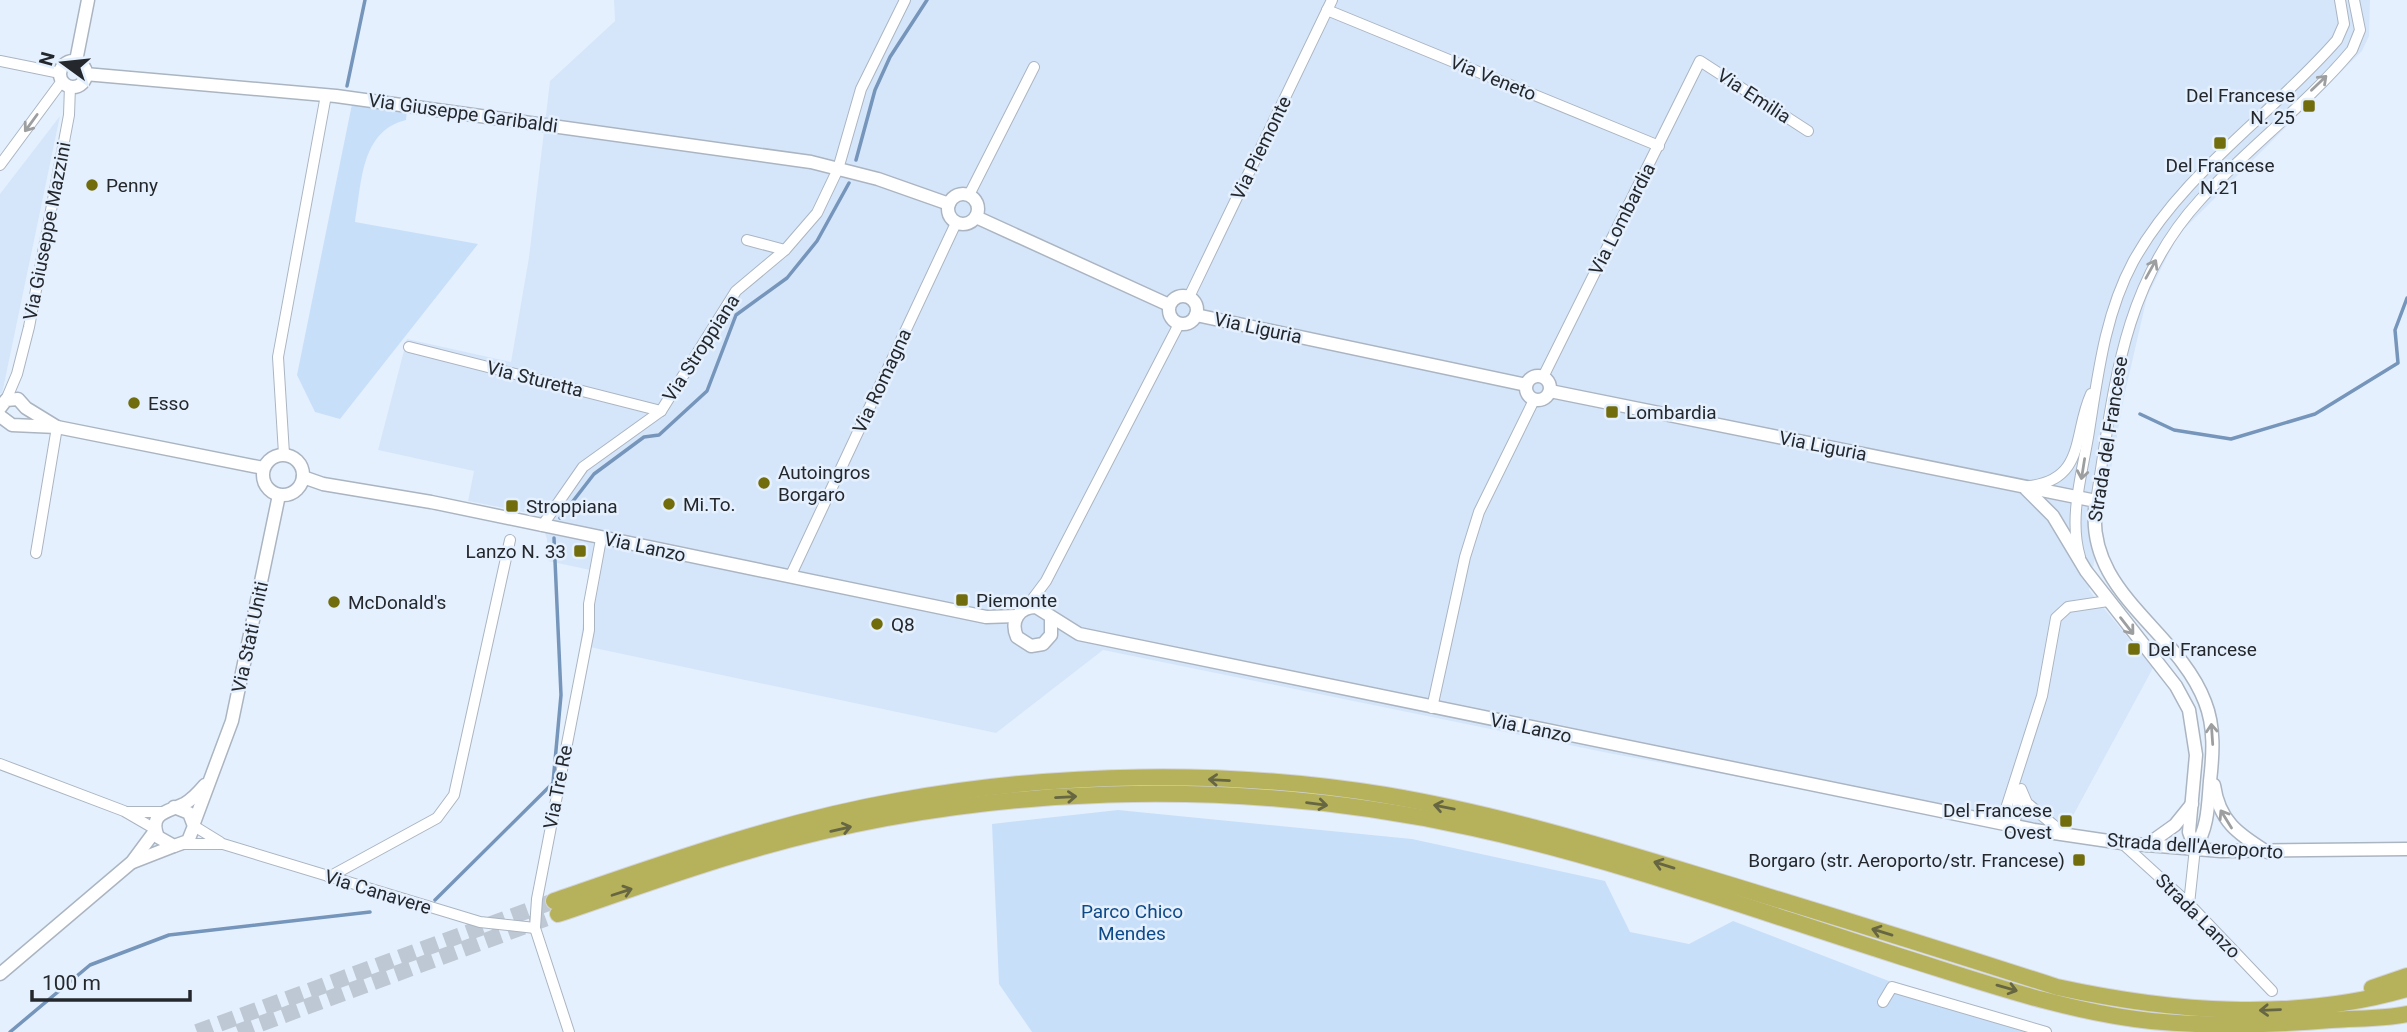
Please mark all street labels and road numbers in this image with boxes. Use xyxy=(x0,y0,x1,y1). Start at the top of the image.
street label: Via Veneto xyxy=(1447,50,1539,106)
street label: Via Emilia xyxy=(1713,64,1795,128)
street label: Via Giuseppe Garibaldi xyxy=(367,88,559,138)
street label: Via Piemonte xyxy=(1226,92,1296,204)
street label: Via Giuseppe Mazzini xyxy=(18,140,76,322)
street label: Via Lombardia xyxy=(1584,159,1660,279)
street label: Via Stroppiana xyxy=(658,290,744,406)
street label: Via Liguria xyxy=(1212,307,1304,349)
street label: Via Romagna xyxy=(848,325,916,437)
street label: Strada del Francese xyxy=(2084,355,2132,523)
street label: Via Sturetta xyxy=(484,356,586,402)
street label: Via Liguria xyxy=(1777,426,1869,466)
street label: Via Lanzo xyxy=(602,527,688,567)
street label: Via Stati Uniti xyxy=(227,579,273,695)
street label: Via Lanzo xyxy=(1488,708,1574,748)
street label: Via Tre Re xyxy=(539,743,577,831)
street label: Strada dell'Aeroporto xyxy=(2106,828,2284,864)
street label: Via Canavere xyxy=(322,865,434,919)
street label: Strada Lanzo xyxy=(2151,869,2245,963)

